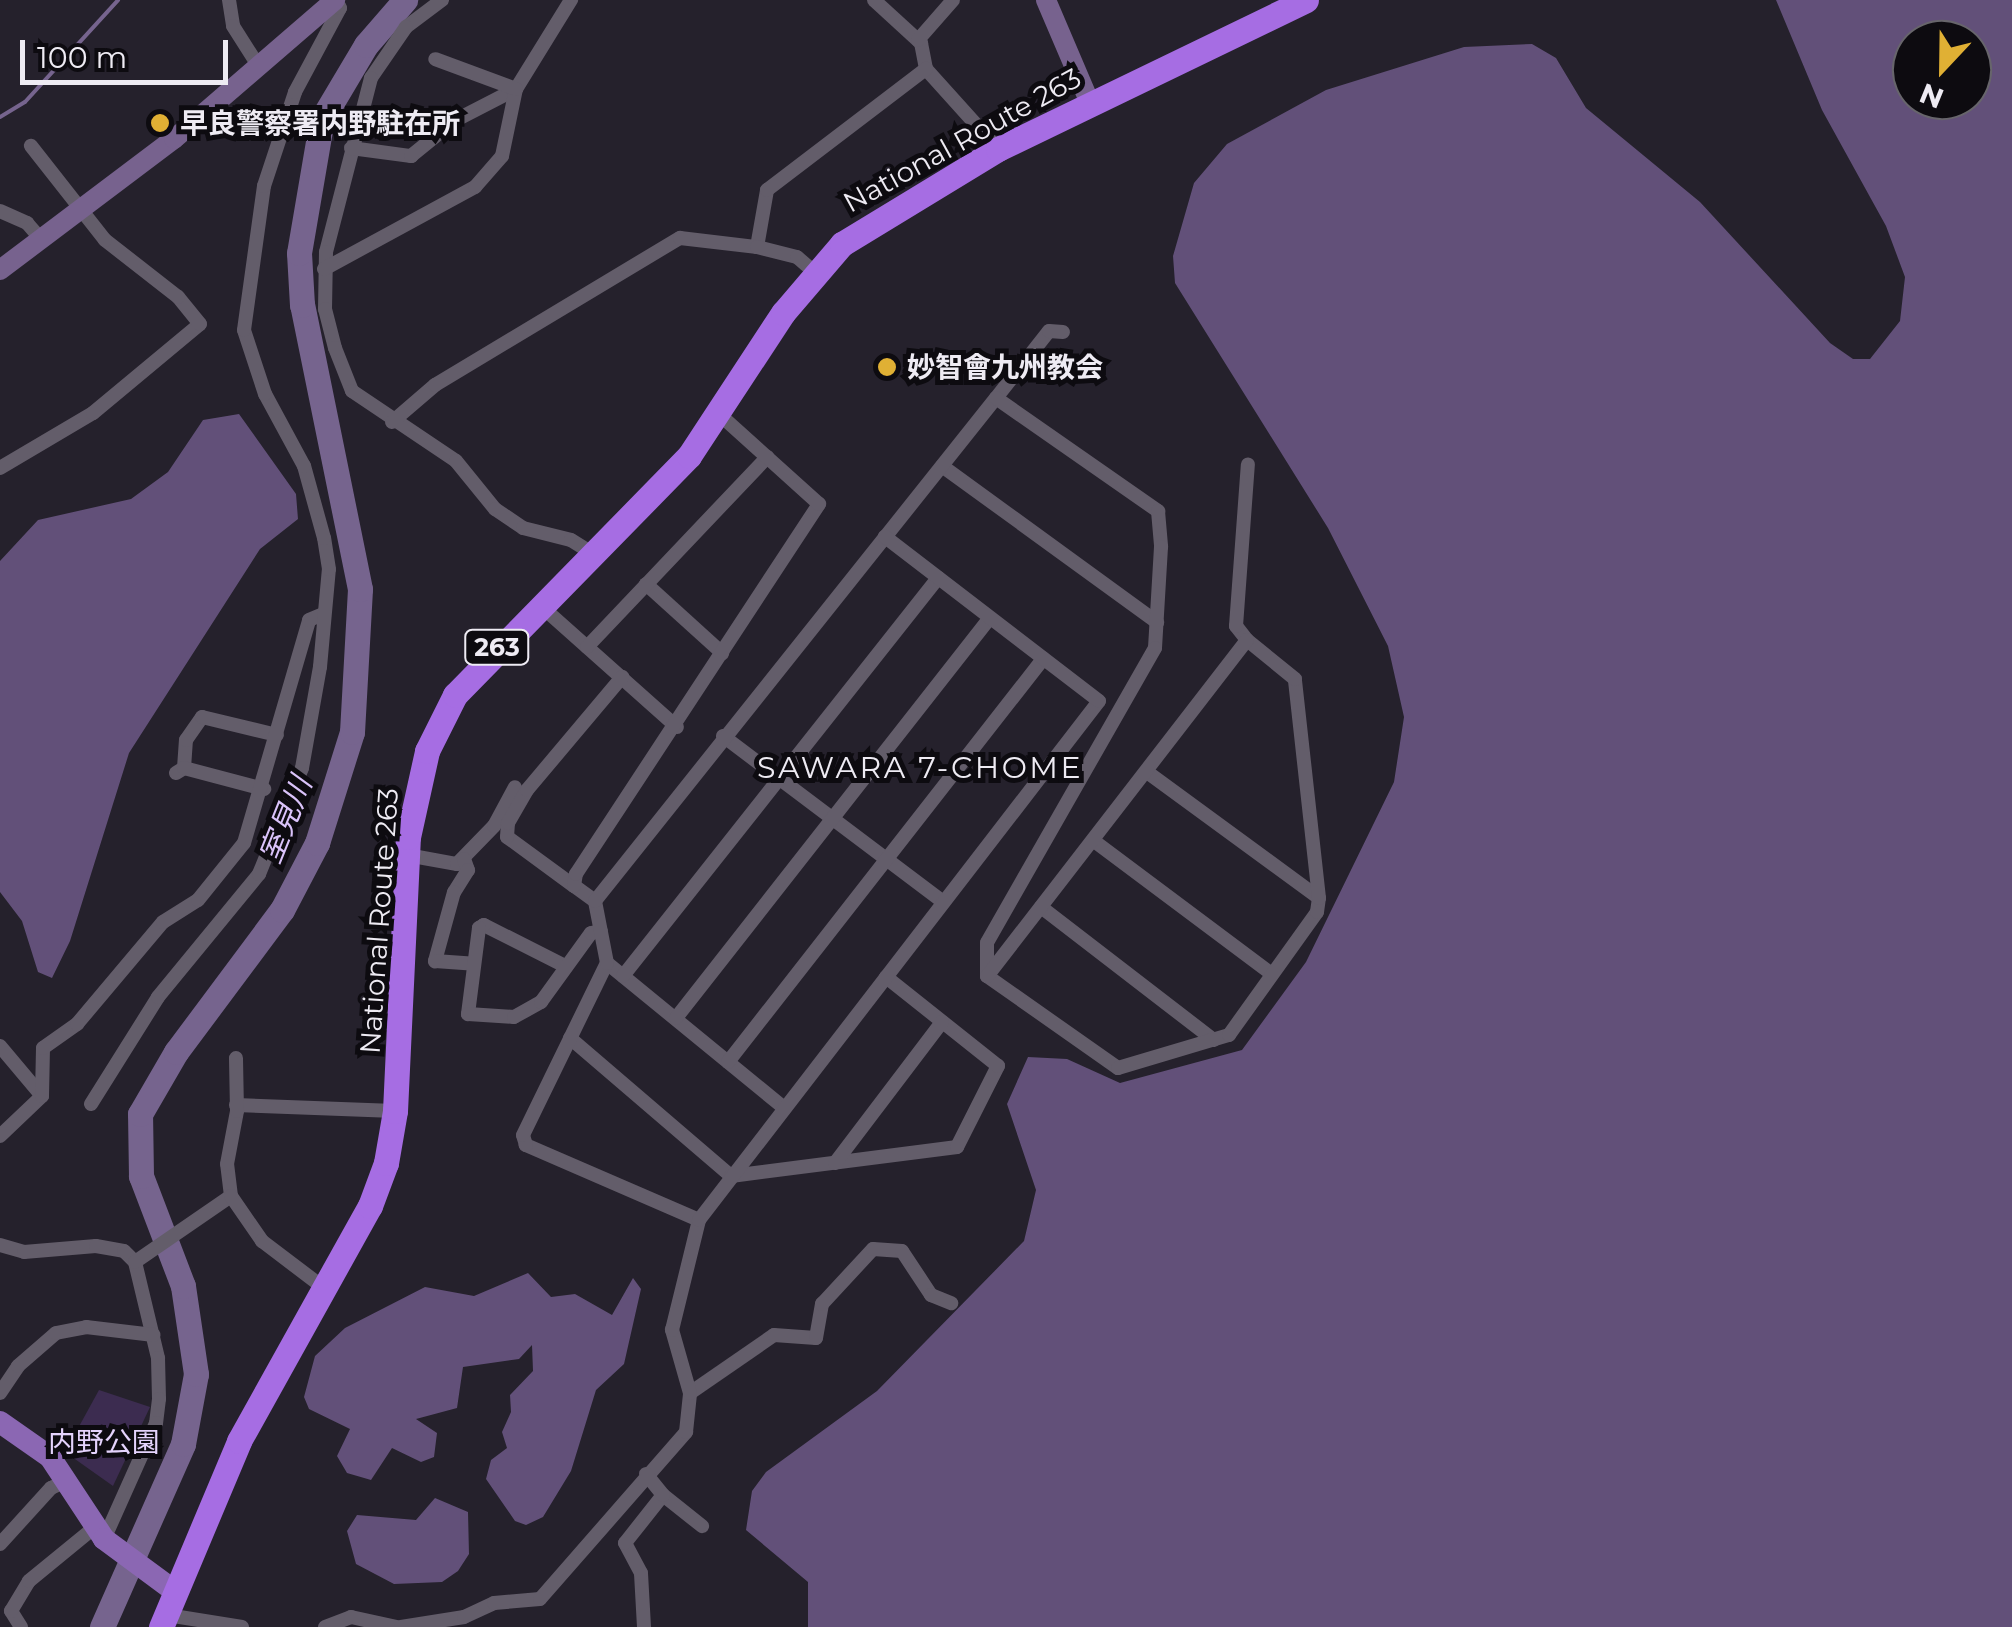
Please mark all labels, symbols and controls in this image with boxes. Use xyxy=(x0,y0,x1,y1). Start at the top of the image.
scale bar xyxy=(25,20,232,82)
north arrow xyxy=(1892,20,1992,120)
text: 100 m xyxy=(37,39,127,76)
street label: National Route 263 xyxy=(837,61,1087,219)
text: N xyxy=(1915,76,1948,116)
place label: 早良警察署内野駐在所 xyxy=(180,106,460,140)
marker: 早良警察署内野駐在所 xyxy=(149,112,171,134)
place label: 妙智會九州教会 xyxy=(907,350,1103,384)
marker: 妙智會九州教会 xyxy=(876,356,898,378)
road number: 263 xyxy=(462,627,532,667)
district label: SAWARA 7-CHOME xyxy=(757,750,1083,786)
water label: 室見川 xyxy=(252,772,320,868)
street label: National Route 263 xyxy=(353,787,405,1055)
park label: 内野公園 xyxy=(48,1425,160,1459)

